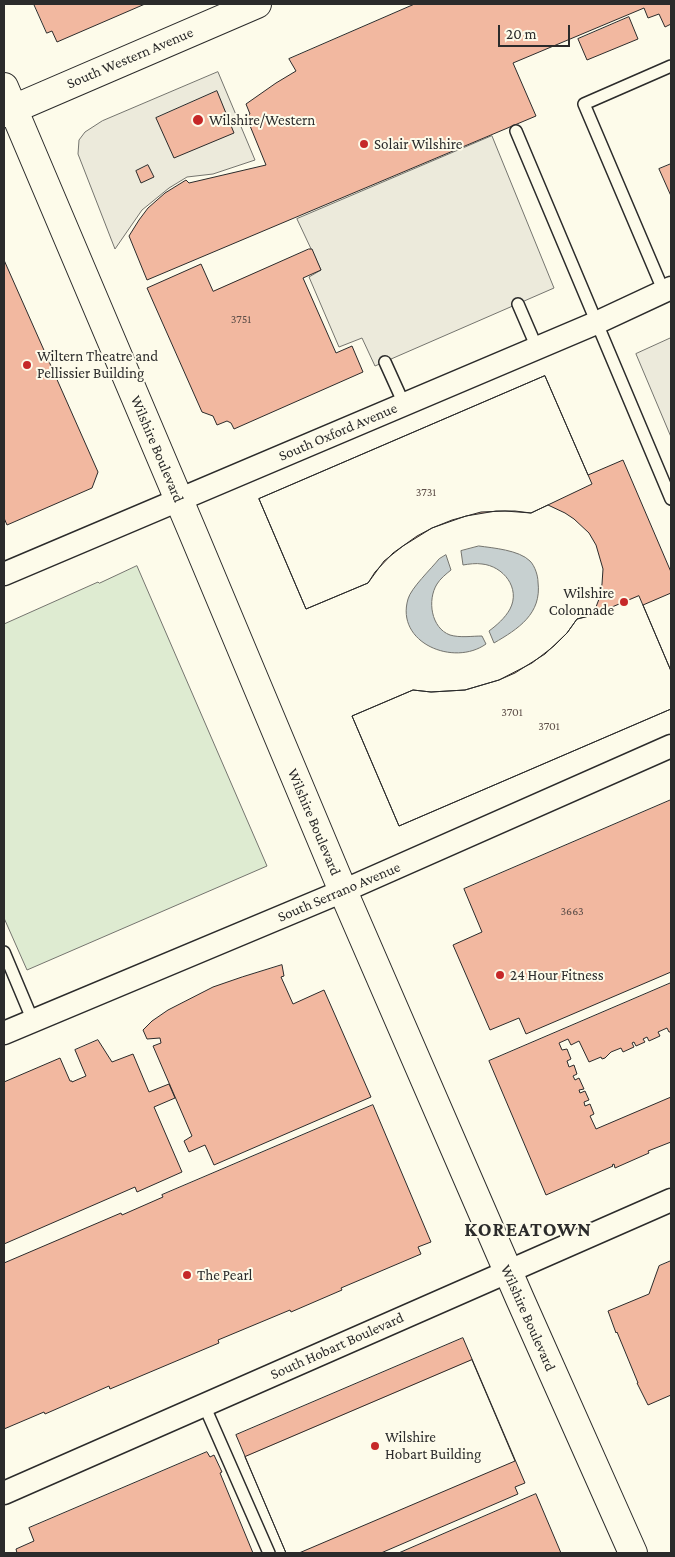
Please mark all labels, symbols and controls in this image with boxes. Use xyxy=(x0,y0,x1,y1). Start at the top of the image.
scale bar xyxy=(500,15,572,47)
street label: South Western Avenue xyxy=(64,23,196,93)
text: 20 m xyxy=(506,26,537,42)
place label: Wilshire/Western xyxy=(209,111,315,129)
marker: Wilshire/Western xyxy=(191,113,205,127)
place label: Solair Wilshire xyxy=(374,135,462,153)
marker: Solair Wilshire xyxy=(358,138,370,150)
house number: 3751 xyxy=(231,312,251,326)
place label: Wiltern Theatre and Pellissier Building xyxy=(37,347,158,382)
marker: Wiltern Theatre and Pellissier Building xyxy=(21,359,33,371)
street label: Wilshire Boulevard xyxy=(126,393,188,505)
street label: South Oxford Avenue xyxy=(276,399,400,465)
house number: 3731 xyxy=(416,485,436,499)
place label: Wilshire Colonnade xyxy=(549,584,614,619)
marker: Wilshire Colonnade xyxy=(618,596,630,608)
house number: 3701 xyxy=(501,705,523,719)
house number: 3701 xyxy=(538,719,560,733)
street label: Wilshire Boulevard xyxy=(283,766,345,878)
street label: South Serrano Avenue xyxy=(275,858,403,926)
house number: 3663 xyxy=(560,904,584,918)
place label: 24 Hour Fitness xyxy=(510,966,604,984)
marker: 24 Hour Fitness xyxy=(494,969,506,981)
district label: KOREATOWN xyxy=(463,1218,593,1242)
street label: Wilshire Boulevard xyxy=(497,1262,559,1374)
place label: The Pearl xyxy=(197,1266,253,1284)
marker: The Pearl xyxy=(181,1269,193,1281)
street label: South Hobart Boulevard xyxy=(268,1308,406,1384)
place label: Wilshire Hobart Building xyxy=(385,1428,481,1463)
marker: Wilshire Hobart Building xyxy=(369,1440,381,1452)

